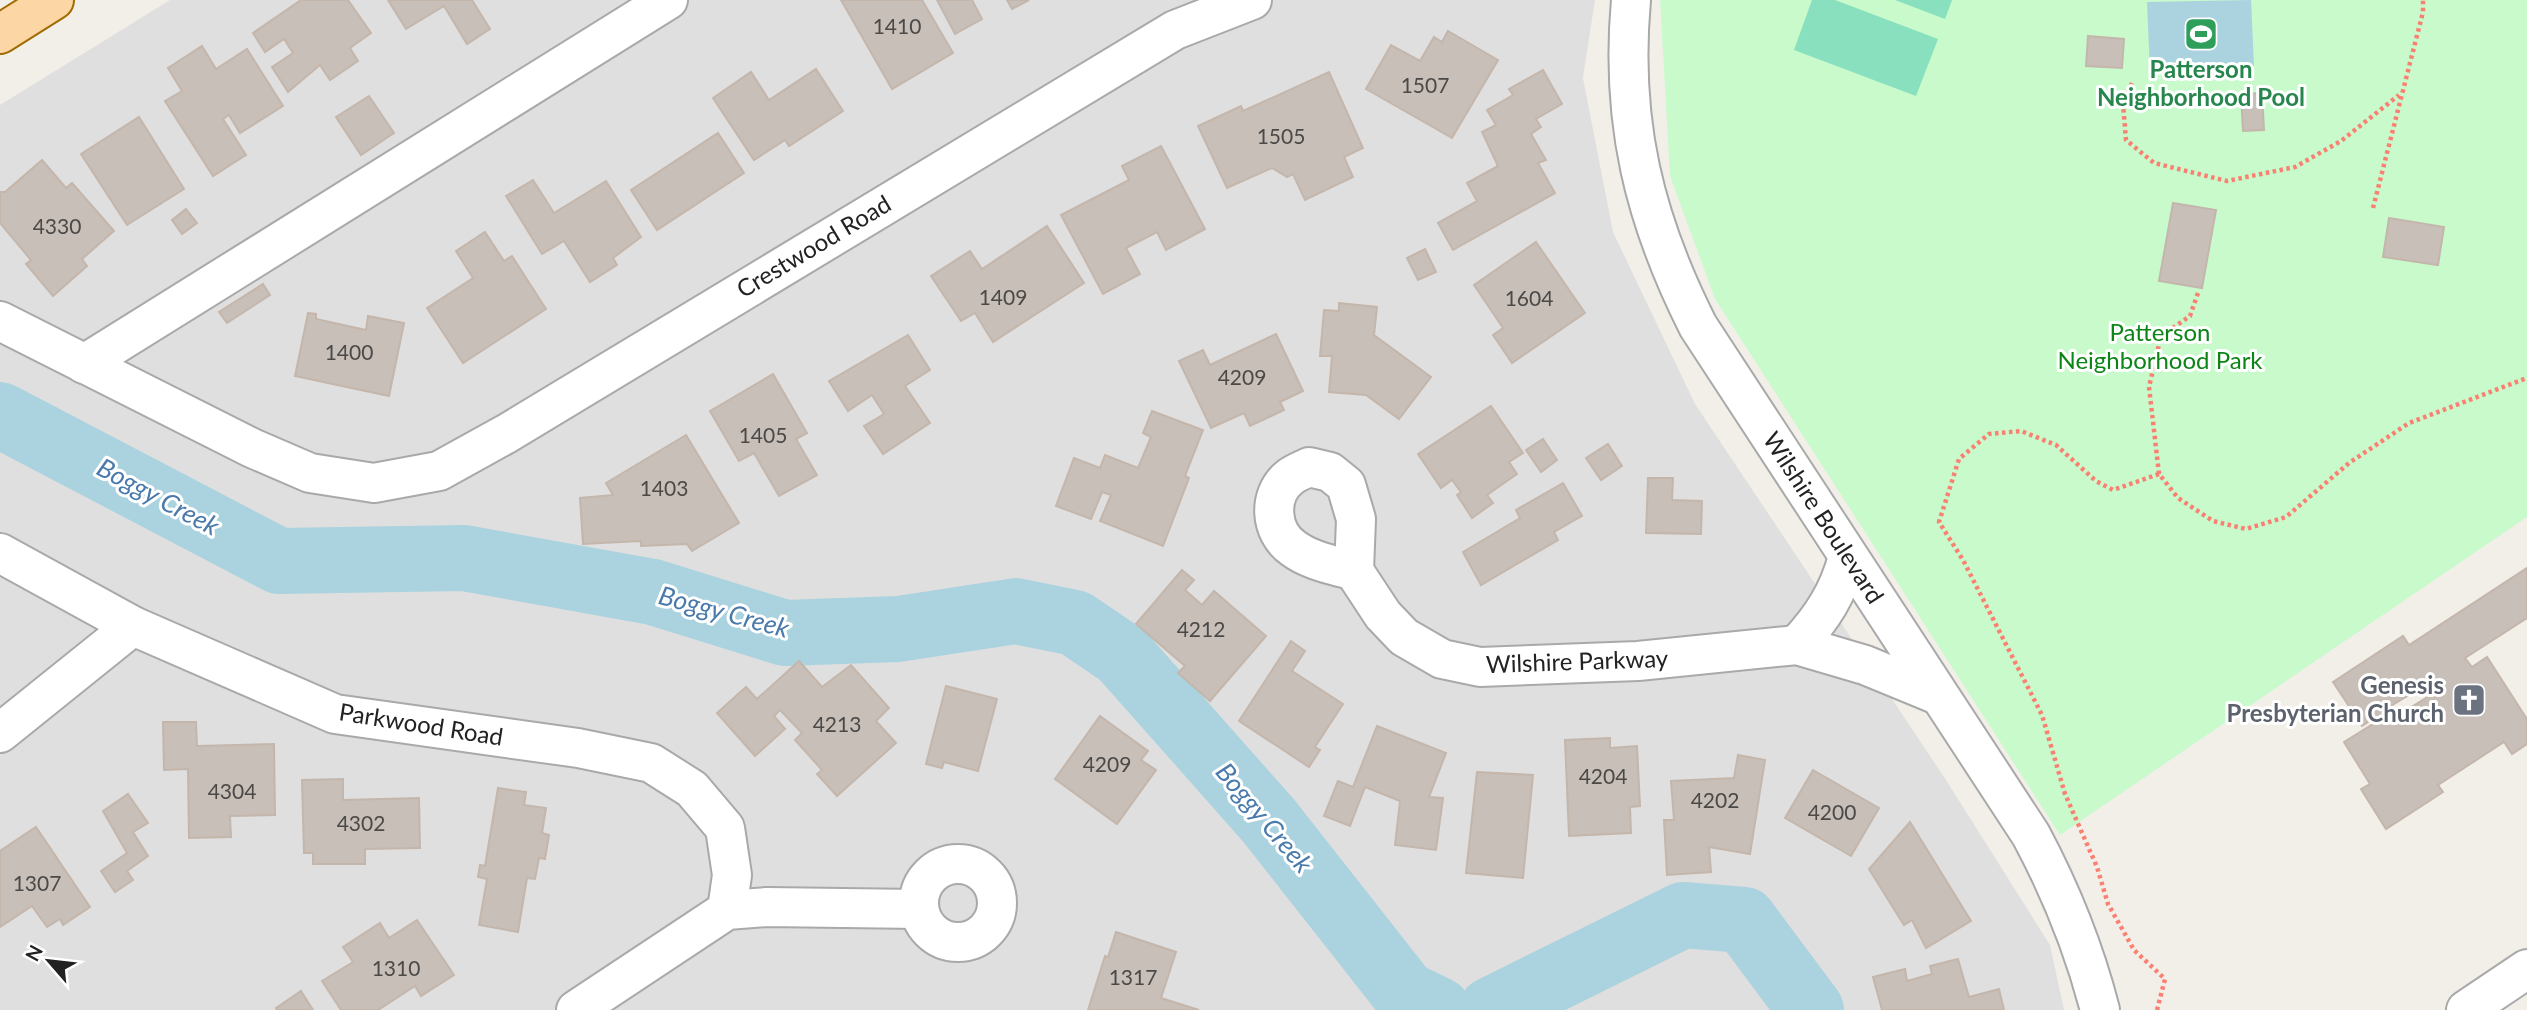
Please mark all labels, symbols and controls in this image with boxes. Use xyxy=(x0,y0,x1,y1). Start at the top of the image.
house number: 1410 xyxy=(873,13,921,38)
sports icon: Patterson Neighborhood Pool xyxy=(2182,15,2220,53)
place label: Patterson Neighborhood Pool xyxy=(2097,54,2305,111)
house number: 1507 xyxy=(1401,72,1449,97)
house number: 1505 xyxy=(1257,123,1305,148)
street label: Crestwood Road xyxy=(731,188,896,303)
house number: 4330 xyxy=(33,213,81,238)
house number: 1409 xyxy=(979,284,1027,309)
house number: 1604 xyxy=(1505,285,1553,310)
park label: Patterson Neighborhood Park xyxy=(2057,317,2263,374)
house number: 1400 xyxy=(325,339,373,364)
house number: 4209 xyxy=(1218,364,1266,389)
house number: 1405 xyxy=(739,422,787,447)
street label: Wilshire Boulevard xyxy=(1758,426,1891,609)
water label: Boggy Creek xyxy=(92,451,226,542)
house number: 1403 xyxy=(640,475,688,500)
water label: Boggy Creek xyxy=(656,578,794,644)
house number: 4212 xyxy=(1177,616,1225,641)
street label: Wilshire Parkway xyxy=(1485,643,1669,678)
place label: Genesis Presbyterian Church xyxy=(2227,670,2444,727)
church icon: Genesis Presbyterian Church xyxy=(2450,681,2488,719)
street label: Parkwood Road xyxy=(337,696,505,751)
house number: 4213 xyxy=(813,711,861,736)
house number: 4209 xyxy=(1083,751,1131,776)
water label: Boggy Creek xyxy=(1210,756,1320,879)
house number: 4204 xyxy=(1579,763,1627,788)
house number: 4304 xyxy=(208,778,256,803)
house number: 4202 xyxy=(1691,787,1739,812)
house number: 4200 xyxy=(1808,799,1856,824)
house number: 4302 xyxy=(337,810,385,835)
house number: 1307 xyxy=(13,870,61,895)
north arrow xyxy=(14,926,84,996)
text: N xyxy=(20,941,47,965)
house number: 1310 xyxy=(372,955,420,980)
house number: 1317 xyxy=(1109,964,1157,989)

